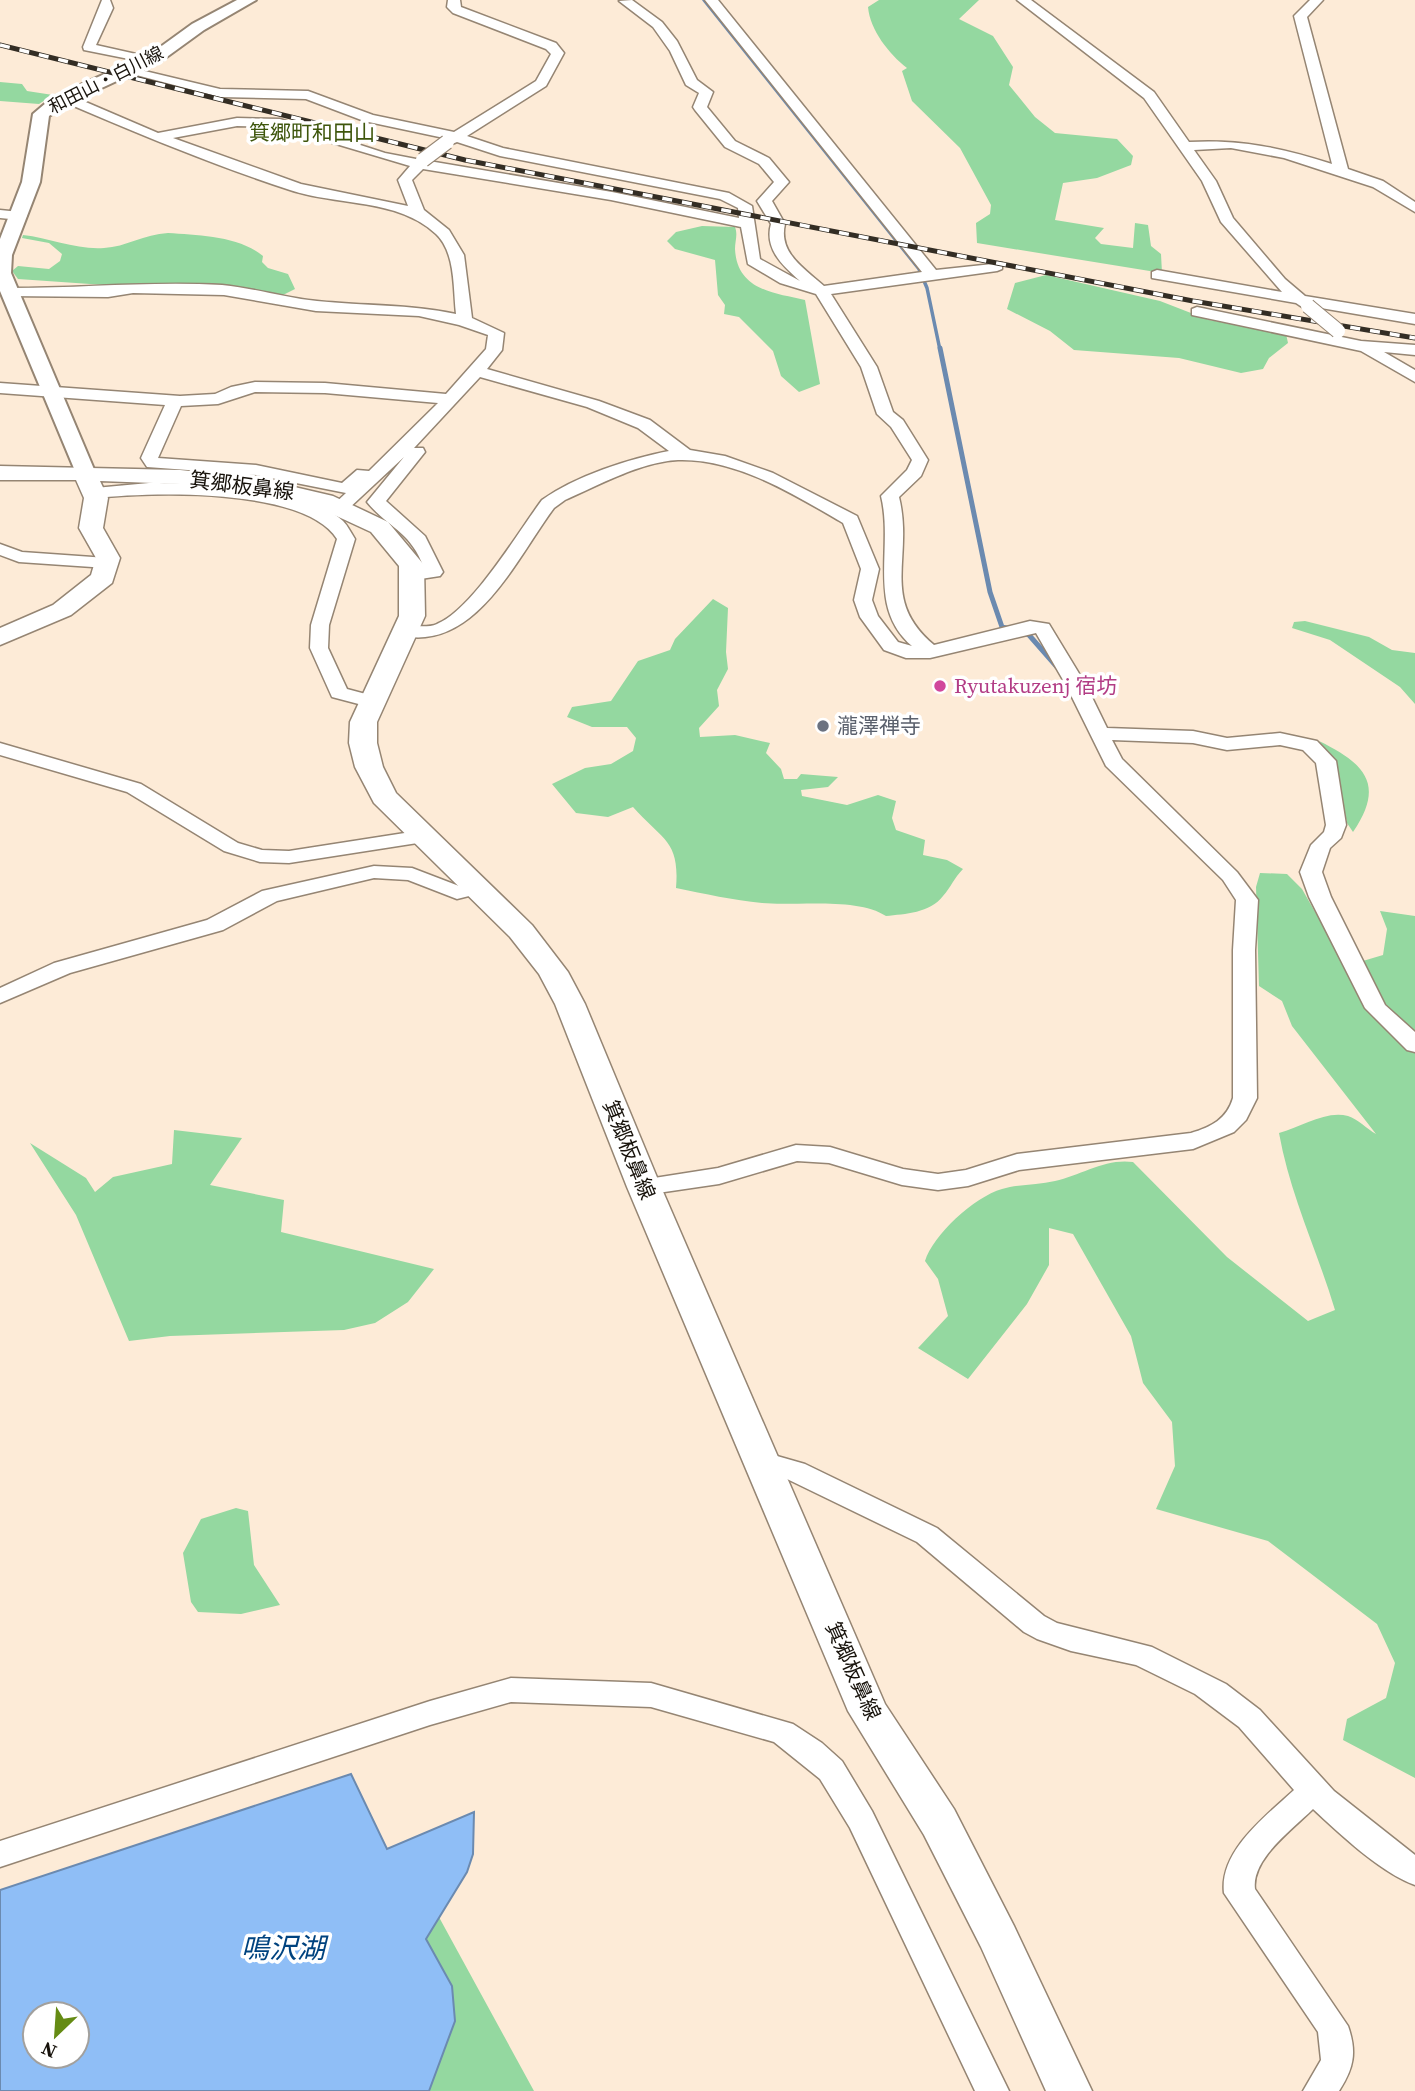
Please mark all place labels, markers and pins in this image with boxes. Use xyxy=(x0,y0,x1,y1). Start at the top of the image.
place label: Ryutakuzenj 宿坊 xyxy=(954,671,1117,700)
marker: Ryutakuzenj 宿坊 xyxy=(932,678,948,694)
place label: 瀧澤禅寺 xyxy=(837,711,921,740)
marker: 瀧澤禅寺 xyxy=(815,718,831,734)

